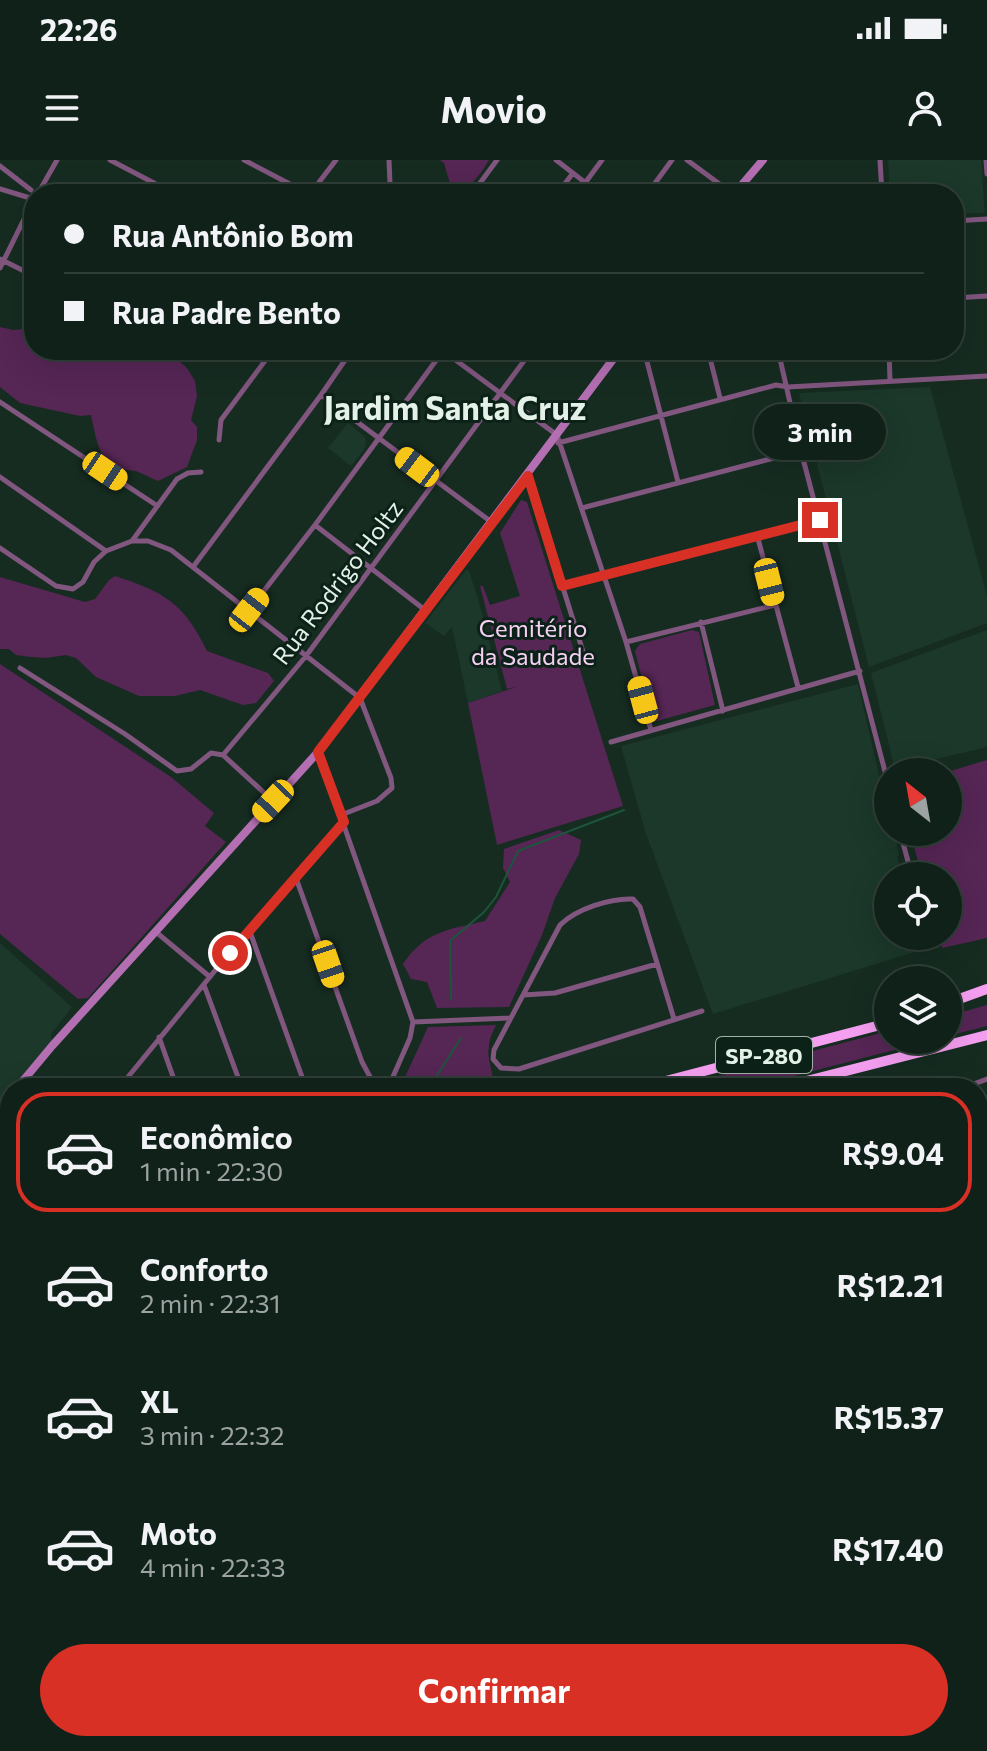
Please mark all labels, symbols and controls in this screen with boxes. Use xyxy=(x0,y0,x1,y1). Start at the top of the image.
text: 22:26 xyxy=(40,10,117,47)
icon: menu xyxy=(40,86,84,130)
text: Movio xyxy=(440,86,547,130)
icon: person xyxy=(903,86,947,130)
text: Rua Antônio Bom xyxy=(112,216,354,253)
text: Rua Padre Bento xyxy=(112,293,341,330)
district label: Jardim Santa Cruz xyxy=(324,387,586,427)
callout: 3 min xyxy=(754,404,886,460)
text: 3 min xyxy=(787,416,853,447)
car xyxy=(391,443,443,491)
car xyxy=(78,448,132,494)
street label: Rua Rodrigo Holtz xyxy=(266,494,408,670)
route end xyxy=(802,502,838,538)
car xyxy=(752,556,786,608)
car xyxy=(225,584,273,636)
park label: Cemitério da Saudade xyxy=(471,613,595,670)
car xyxy=(625,674,661,726)
north arrow xyxy=(874,758,962,846)
map controls xyxy=(874,758,962,1054)
car xyxy=(248,775,298,827)
button: locate xyxy=(874,862,962,950)
route start xyxy=(212,935,248,971)
car xyxy=(309,937,347,991)
button: layers xyxy=(874,966,962,1054)
road number: SP-280 xyxy=(716,1037,812,1073)
icon: car xyxy=(44,1116,116,1188)
text: Econômico xyxy=(140,1118,293,1155)
text: R$9.04 xyxy=(842,1134,944,1171)
text: 1 min · 22:30 xyxy=(140,1155,283,1186)
icon: car xyxy=(44,1248,116,1320)
text: Conforto xyxy=(140,1250,268,1287)
text: R$12.21 xyxy=(837,1266,944,1303)
text: 2 min · 22:31 xyxy=(140,1287,281,1318)
icon: car xyxy=(44,1380,116,1452)
text: XL xyxy=(140,1382,179,1419)
text: R$15.37 xyxy=(834,1398,944,1435)
text: 3 min · 22:32 xyxy=(140,1419,284,1450)
icon: car xyxy=(44,1512,116,1584)
text: Moto xyxy=(140,1514,217,1551)
text: R$17.40 xyxy=(832,1530,944,1567)
text: 4 min · 22:33 xyxy=(140,1551,286,1582)
button: Confirmar xyxy=(40,1644,948,1736)

